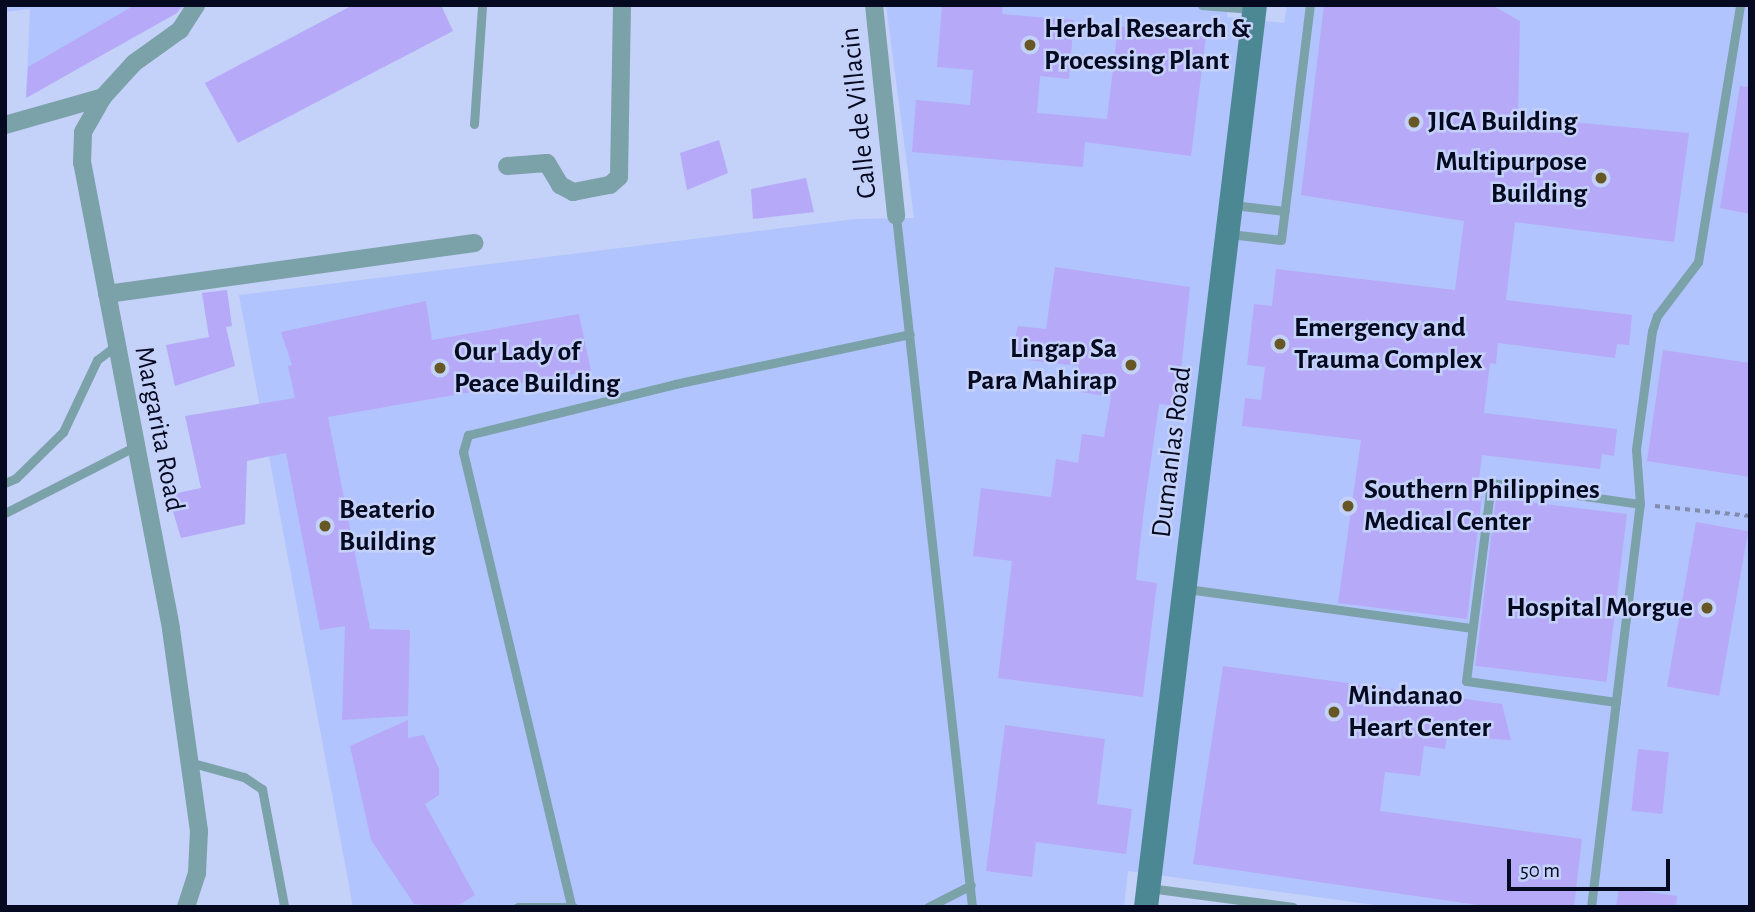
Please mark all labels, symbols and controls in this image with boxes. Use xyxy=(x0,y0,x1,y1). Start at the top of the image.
place label: Herbal Research & Processing Plant xyxy=(1044,12,1251,78)
street label: Calle de Villacin xyxy=(833,26,885,200)
marker: Herbal Research & Processing Plant xyxy=(1022,37,1038,53)
place label: JICA Building xyxy=(1428,105,1577,139)
marker: JICA Building xyxy=(1406,114,1422,130)
place label: Multipurpose Building xyxy=(1435,145,1587,211)
marker: Multipurpose Building xyxy=(1593,170,1609,186)
place label: Emergency and Trauma Complex xyxy=(1294,311,1482,377)
place label: Lingap Sa Para Mahirap xyxy=(967,332,1117,398)
place label: Our Lady of Peace Building xyxy=(454,335,620,401)
marker: Emergency and Trauma Complex xyxy=(1272,336,1288,352)
street label: Margarita Road xyxy=(127,344,191,514)
marker: Lingap Sa Para Mahirap xyxy=(1123,357,1139,373)
marker: Our Lady of Peace Building xyxy=(432,360,448,376)
street label: Dumanlas Road xyxy=(1145,365,1199,539)
place label: Southern Philippines Medical Center xyxy=(1364,473,1600,539)
place label: Beaterio Building xyxy=(339,493,435,559)
marker: Southern Philippines Medical Center xyxy=(1338,496,1358,516)
marker: Beaterio Building xyxy=(317,518,333,534)
place label: Hospital Morgue xyxy=(1506,591,1693,625)
marker: Hospital Morgue xyxy=(1699,600,1715,616)
place label: Mindanao Heart Center xyxy=(1348,679,1491,745)
marker: Mindanao Heart Center xyxy=(1326,704,1342,720)
scale bar xyxy=(1510,846,1673,890)
text: 50 m xyxy=(1520,860,1560,881)

